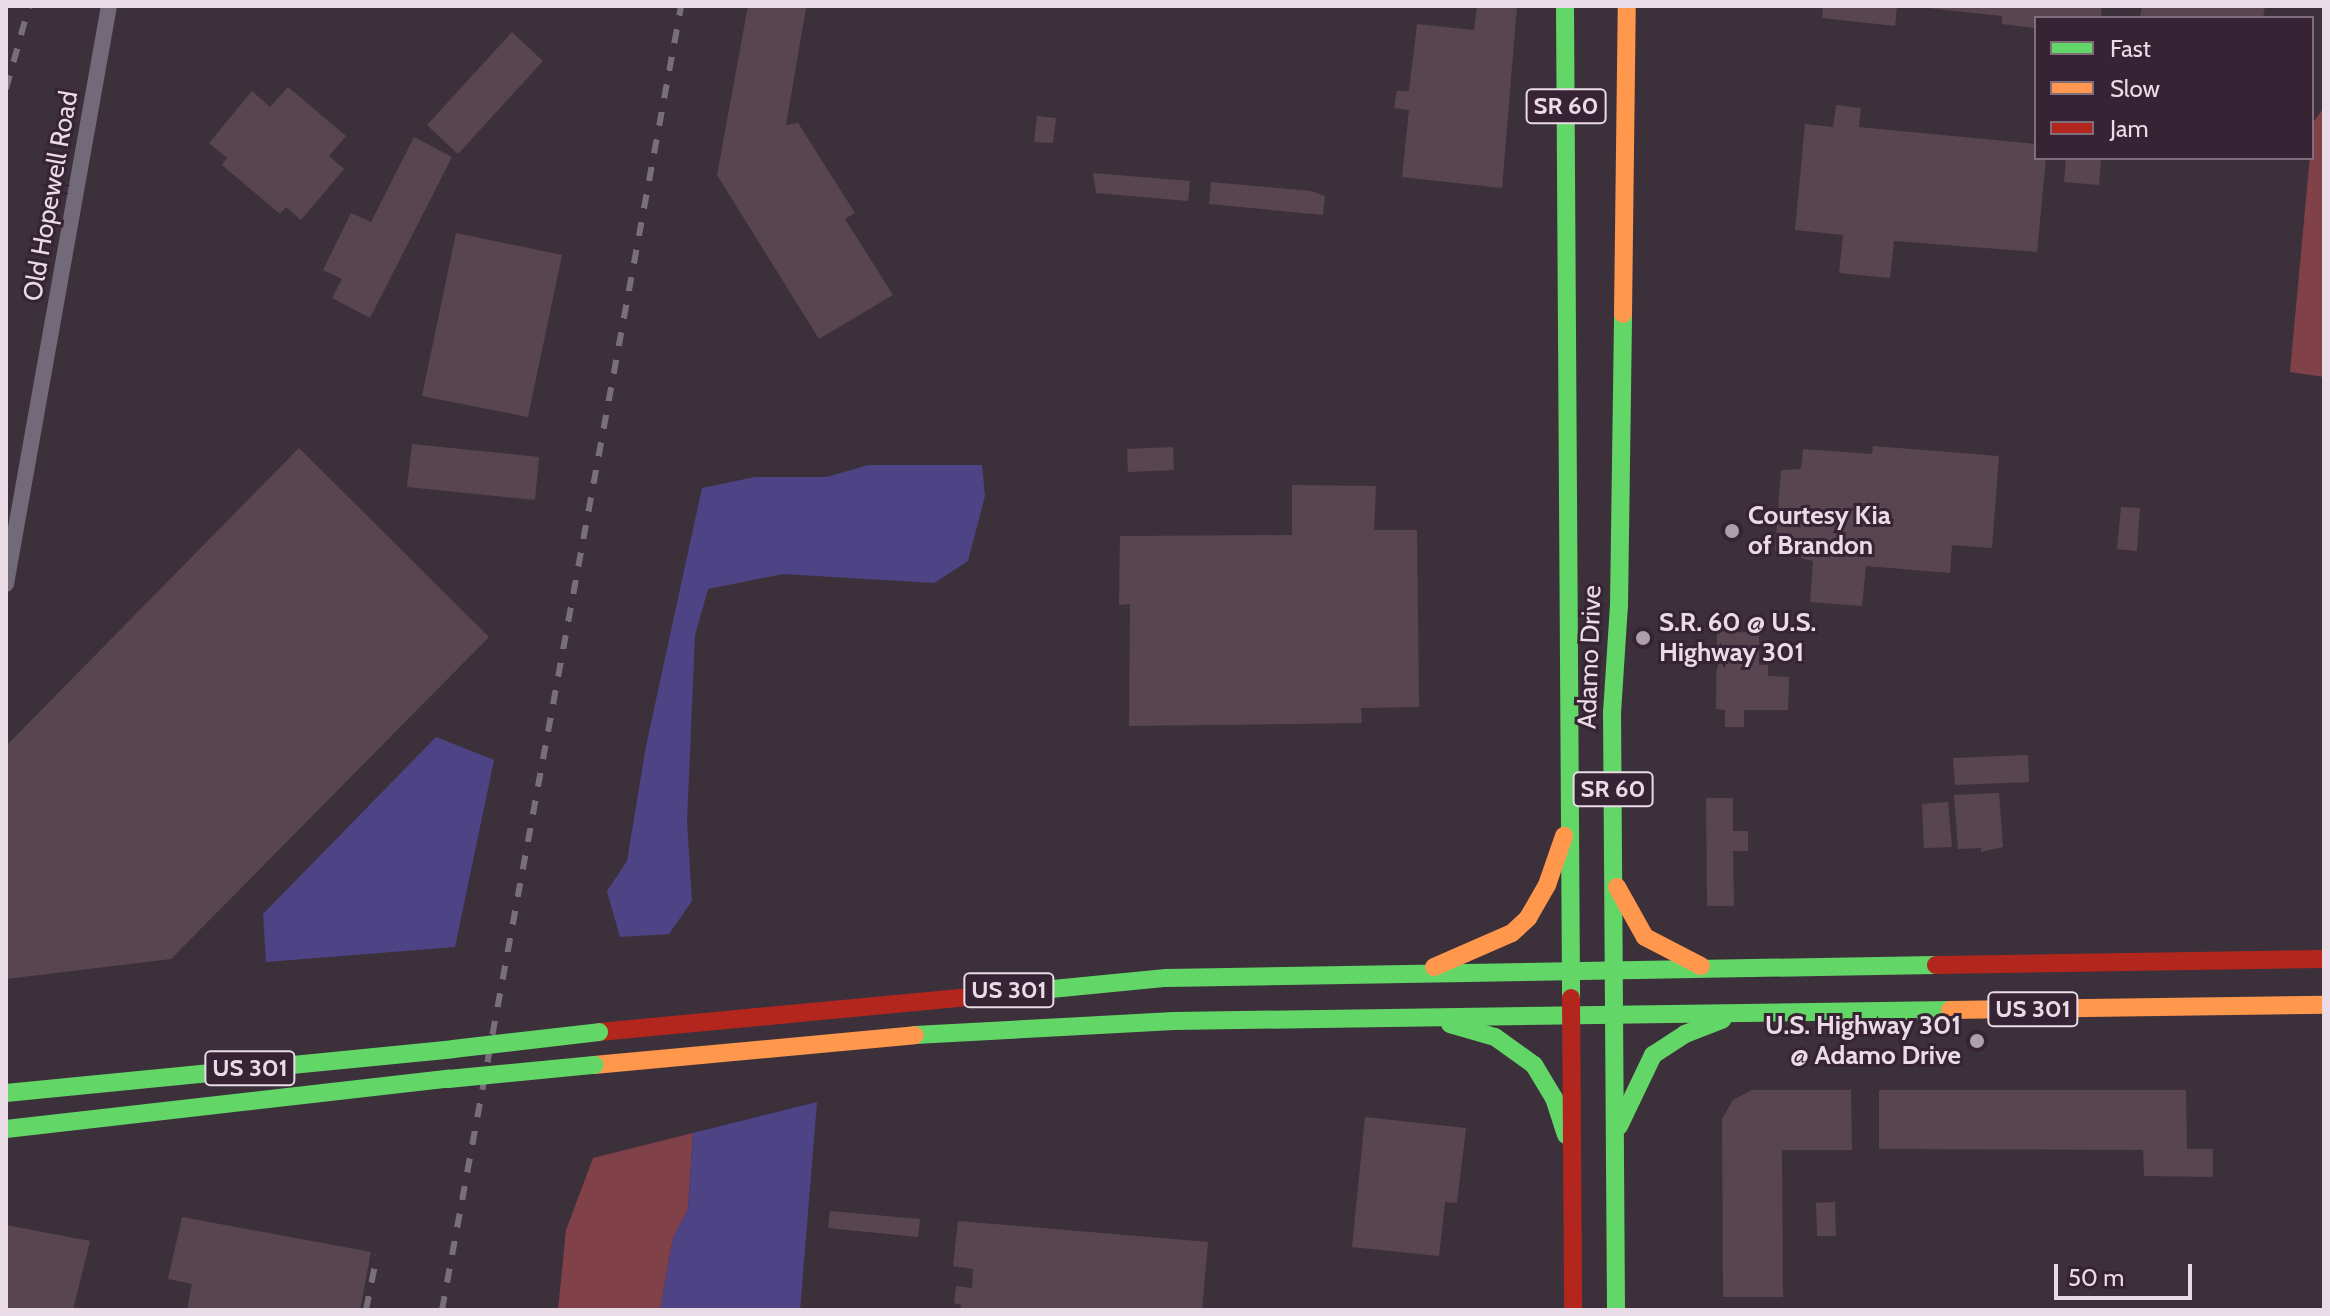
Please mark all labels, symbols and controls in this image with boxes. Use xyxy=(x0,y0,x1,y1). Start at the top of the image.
legend xyxy=(2034,16,2314,160)
text: Fast xyxy=(2110,34,2151,63)
text: Slow xyxy=(2110,74,2160,103)
road number: SR 60 xyxy=(1524,86,1608,126)
street label: Old Hopewell Road xyxy=(17,89,85,303)
text: Jam xyxy=(2110,114,2148,143)
place label: Courtesy Kia of Brandon xyxy=(1748,500,1891,562)
marker: Courtesy Kia of Brandon xyxy=(1723,522,1741,540)
street label: Adamo Drive xyxy=(1572,585,1608,729)
place label: S.R. 60 @ U.S. Highway 301 xyxy=(1659,607,1816,668)
marker: S.R. 60 @ U.S. Highway 301 xyxy=(1634,629,1652,647)
road number: SR 60 xyxy=(1571,769,1655,809)
road number: US 301 xyxy=(963,970,1055,1010)
road number: US 301 xyxy=(1987,989,2079,1029)
place label: U.S. Highway 301 @ Adamo Drive xyxy=(1765,1010,1961,1072)
marker: U.S. Highway 301 @ Adamo Drive xyxy=(1968,1032,1986,1050)
road number: US 301 xyxy=(204,1048,296,1088)
scale bar xyxy=(2058,1248,2196,1298)
text: 50 m xyxy=(2068,1263,2124,1292)

